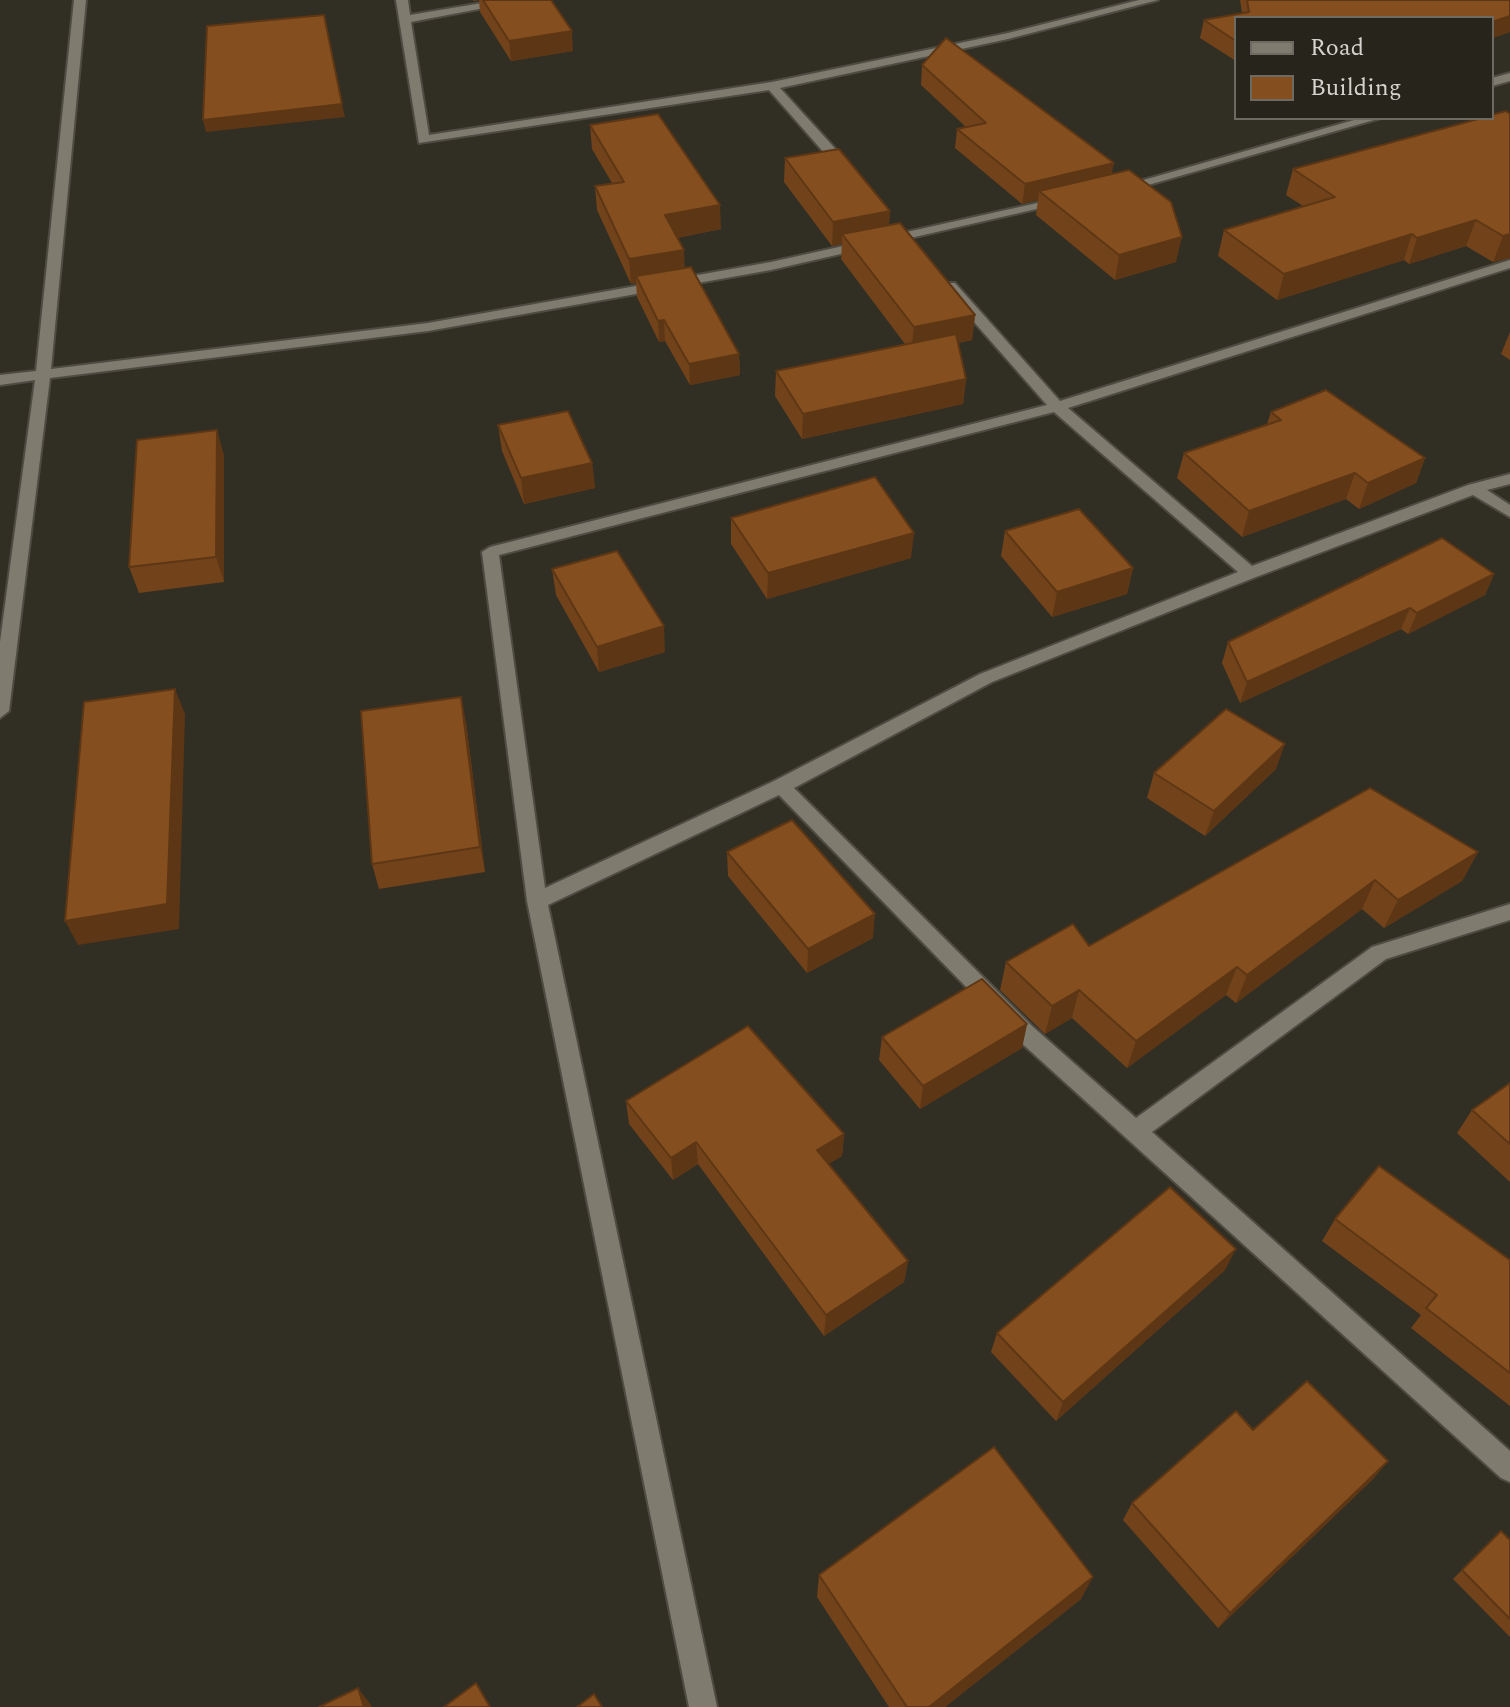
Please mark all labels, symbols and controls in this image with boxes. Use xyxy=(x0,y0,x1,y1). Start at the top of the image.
legend xyxy=(1234,16,1494,120)
text: Road xyxy=(1310,30,1364,66)
text: Building xyxy=(1310,70,1402,106)

